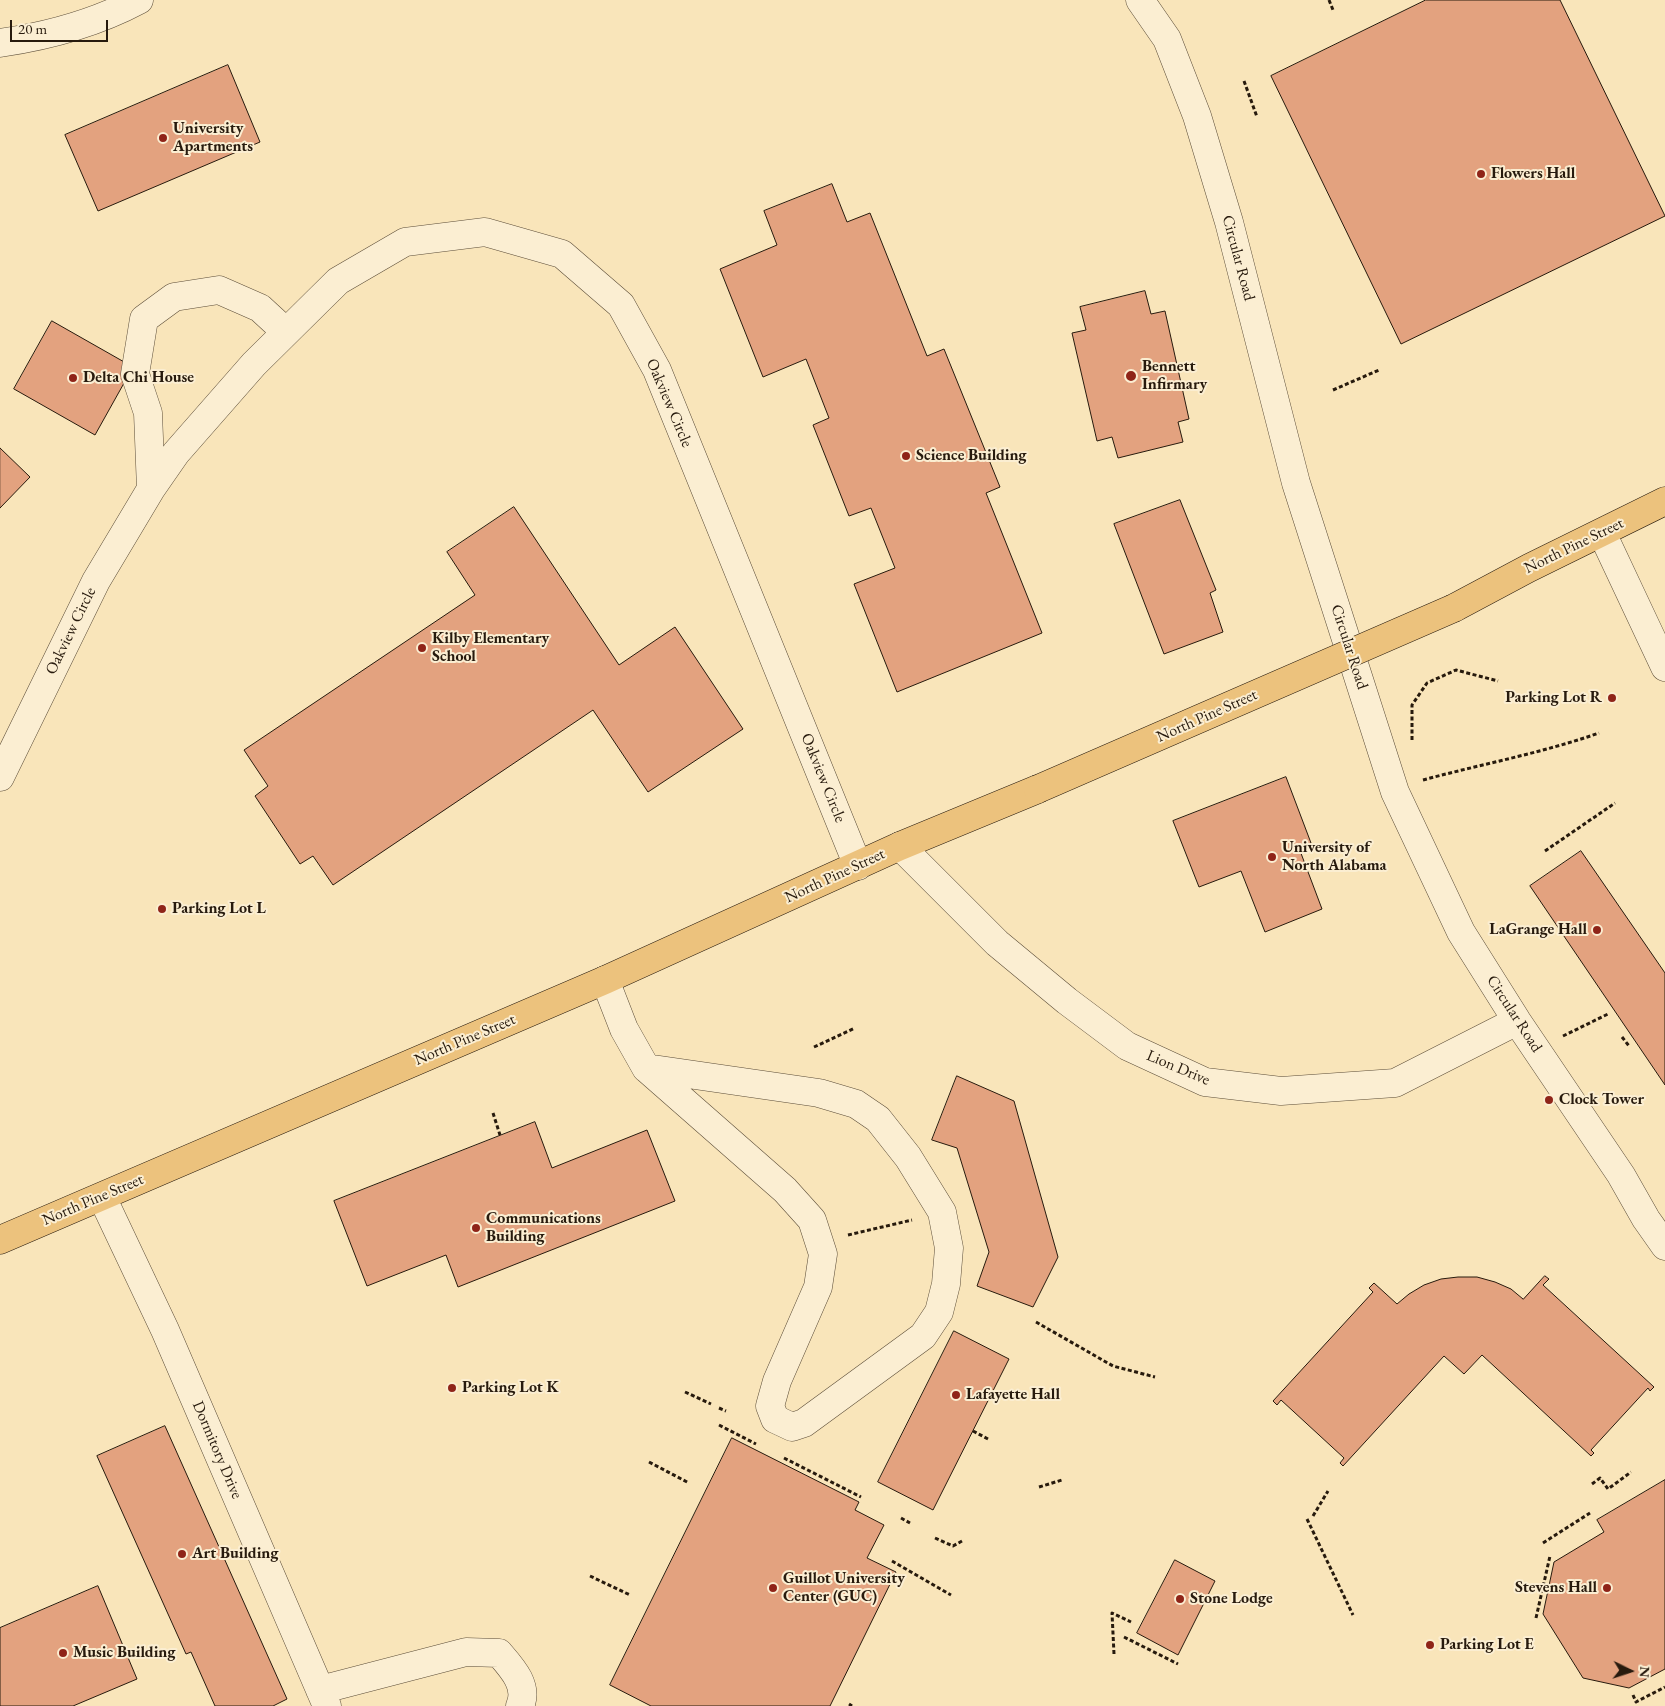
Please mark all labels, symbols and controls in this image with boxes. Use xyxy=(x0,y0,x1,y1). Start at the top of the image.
scale bar xyxy=(12,10,110,42)
text: 20 m xyxy=(18,19,47,38)
place label: University Apartments xyxy=(173,119,253,157)
marker: University Apartments xyxy=(157,132,169,144)
place label: Flowers Hall xyxy=(1491,164,1575,184)
marker: Flowers Hall xyxy=(1475,168,1487,180)
street label: Circular Road xyxy=(1217,213,1259,303)
street label: Oakview Circle xyxy=(642,356,696,450)
place label: Bennett Infirmary xyxy=(1142,357,1207,395)
place label: Delta Chi House xyxy=(83,368,194,388)
marker: Bennett Infirmary xyxy=(1124,369,1138,383)
marker: Delta Chi House xyxy=(67,372,79,384)
place label: Science Building xyxy=(916,446,1027,466)
marker: Science Building xyxy=(900,450,912,462)
street label: North Pine Street xyxy=(1521,514,1627,578)
street label: Oakview Circle xyxy=(42,584,100,678)
street label: Circular Road xyxy=(1326,602,1372,692)
place label: Kilby Elementary School xyxy=(432,629,549,667)
marker: Kilby Elementary School xyxy=(416,642,428,654)
street label: North Pine Street xyxy=(1154,685,1260,747)
place label: Parking Lot R xyxy=(1505,688,1602,708)
marker: Parking Lot R xyxy=(1606,692,1618,704)
street label: Oakview Circle xyxy=(796,731,850,825)
place label: University of North Alabama xyxy=(1282,838,1387,876)
street label: North Pine Street xyxy=(782,844,888,908)
marker: University of North Alabama xyxy=(1266,851,1278,863)
place label: Parking Lot L xyxy=(172,899,266,919)
marker: Parking Lot L xyxy=(156,903,168,915)
place label: LaGrange Hall xyxy=(1489,920,1587,940)
marker: LaGrange Hall xyxy=(1591,924,1603,936)
street label: Circular Road xyxy=(1482,972,1546,1056)
street label: North Pine Street xyxy=(411,1010,519,1070)
street label: Lion Drive xyxy=(1143,1046,1213,1090)
place label: Clock Tower xyxy=(1559,1090,1644,1110)
marker: Clock Tower xyxy=(1543,1094,1555,1106)
street label: North Pine Street xyxy=(39,1170,147,1230)
place label: Communications Building xyxy=(486,1209,601,1247)
marker: Communications Building xyxy=(470,1222,482,1234)
place label: Parking Lot K xyxy=(462,1378,559,1398)
marker: Parking Lot K xyxy=(446,1382,458,1394)
place label: Lafayette Hall xyxy=(966,1385,1060,1405)
marker: Lafayette Hall xyxy=(950,1389,962,1401)
street label: Dormitory Drive xyxy=(188,1398,246,1502)
place label: Art Building xyxy=(192,1544,278,1564)
marker: Art Building xyxy=(176,1548,188,1560)
place label: Guillot University Center (GUC) xyxy=(783,1569,905,1607)
place label: Stevens Hall xyxy=(1515,1578,1597,1598)
marker: Guillot University Center (GUC) xyxy=(767,1582,779,1594)
marker: Stevens Hall xyxy=(1601,1582,1613,1594)
place label: Stone Lodge xyxy=(1190,1589,1273,1609)
marker: Stone Lodge xyxy=(1174,1593,1186,1605)
place label: Parking Lot E xyxy=(1440,1635,1534,1655)
marker: Parking Lot E xyxy=(1424,1639,1436,1651)
place label: Music Building xyxy=(73,1643,175,1663)
north arrow xyxy=(1605,1646,1655,1696)
marker: Music Building xyxy=(57,1647,69,1659)
text: N xyxy=(1636,1666,1654,1678)

